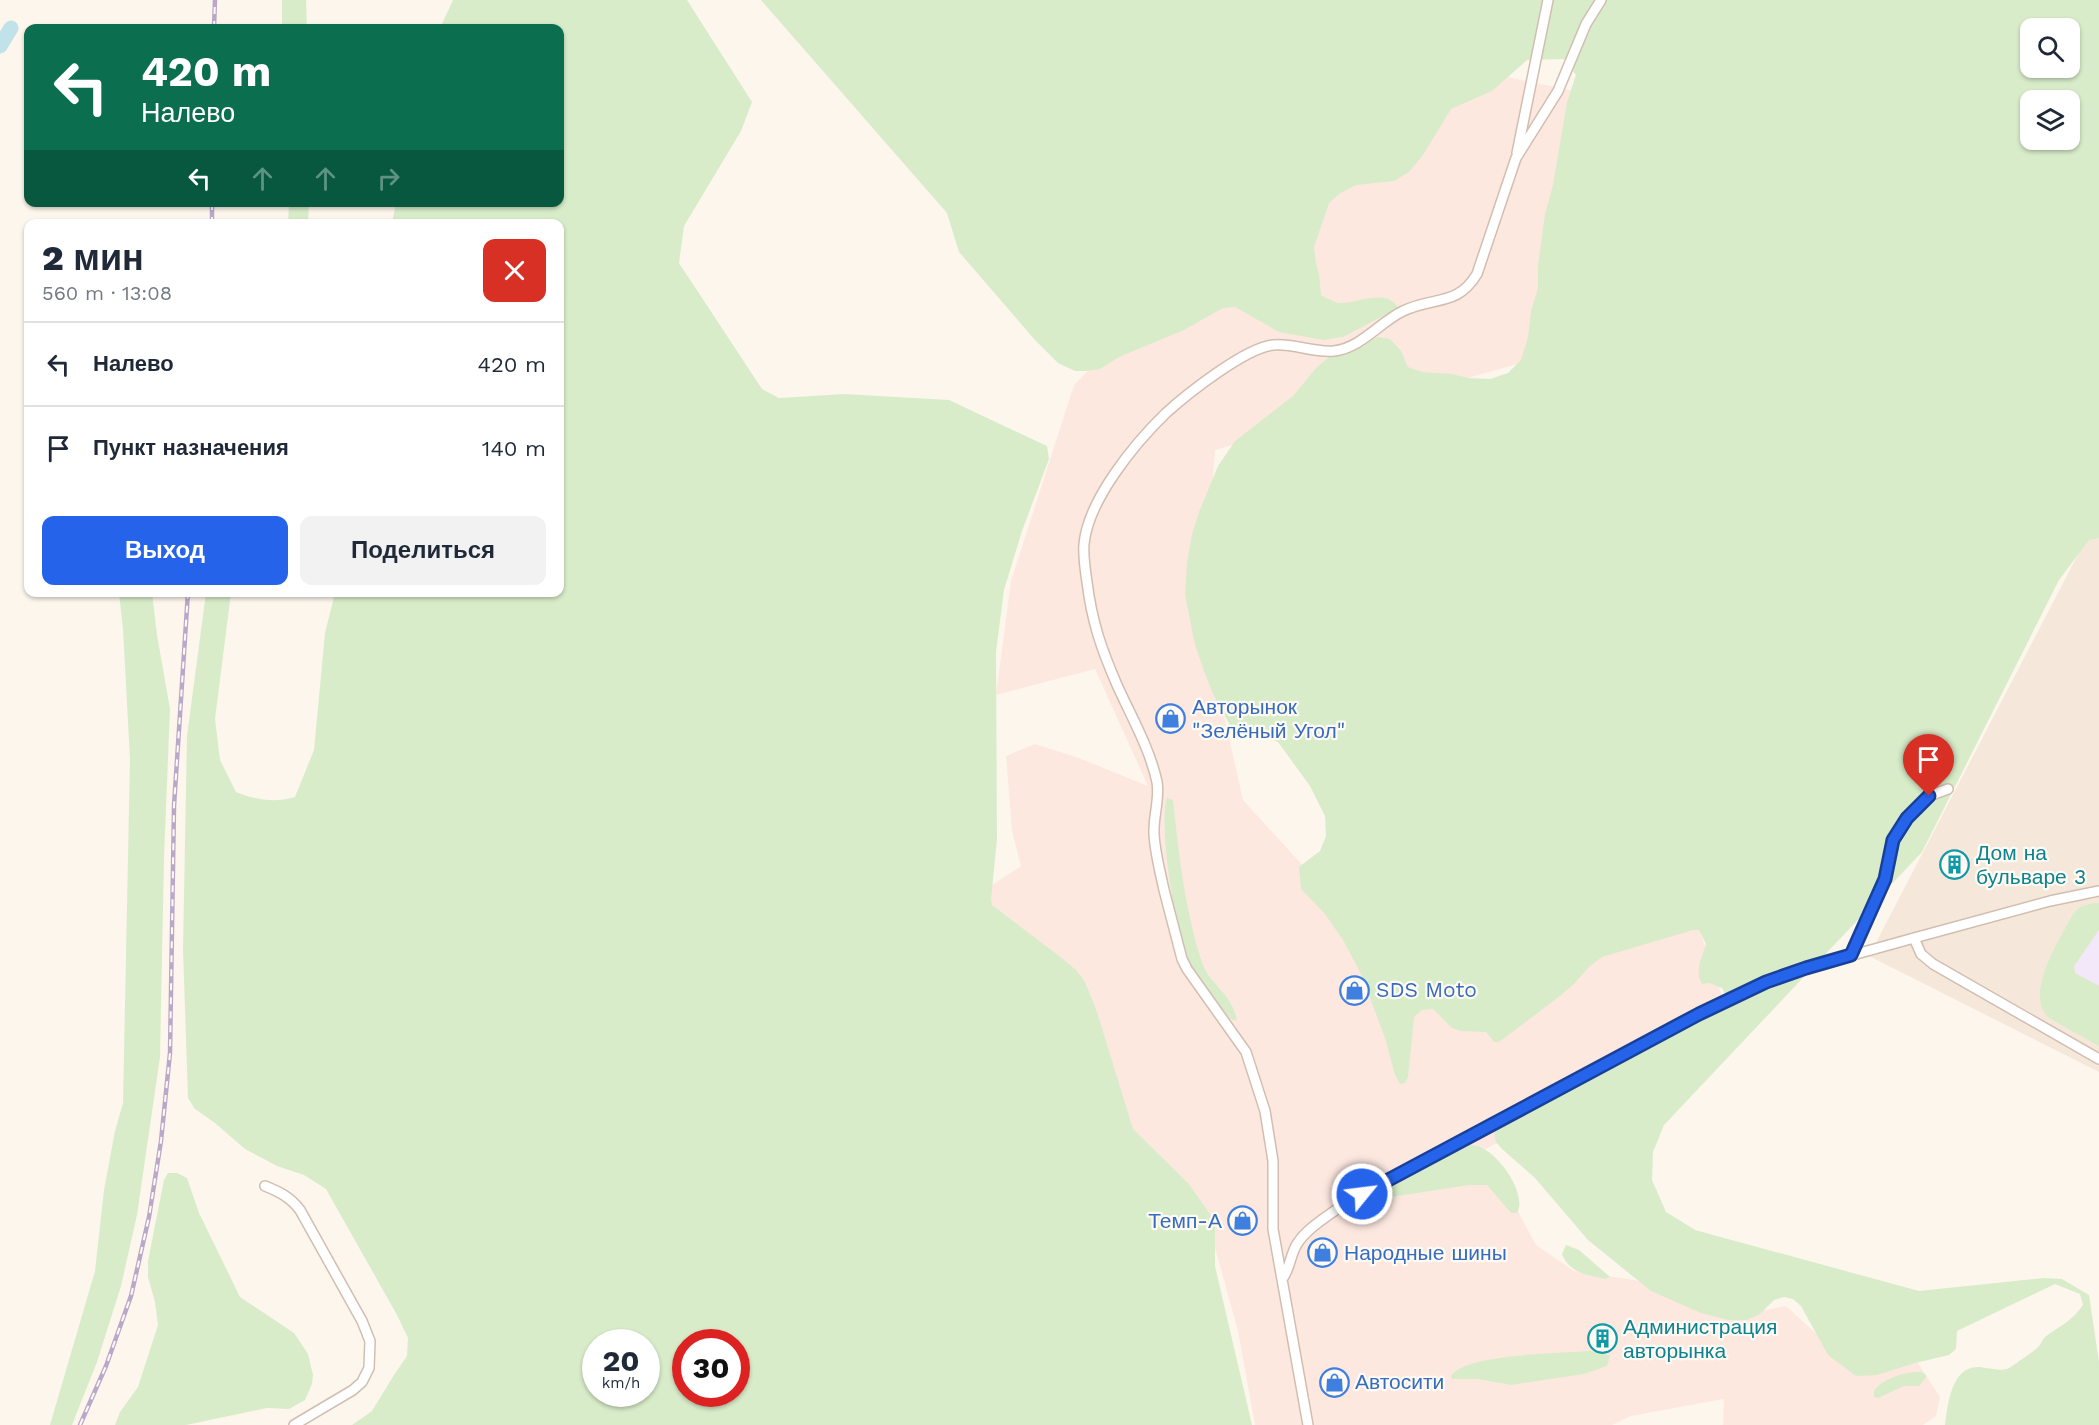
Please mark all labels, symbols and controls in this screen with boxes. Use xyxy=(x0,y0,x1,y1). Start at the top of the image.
map controls xyxy=(2020,18,2080,150)
button: search xyxy=(2020,18,2080,78)
text: 420 m xyxy=(141,47,271,96)
icon: left xyxy=(42,48,120,126)
button: layers xyxy=(2020,90,2080,150)
text: Налево xyxy=(141,97,235,129)
icon: left xyxy=(183,162,216,195)
icon: ahead xyxy=(246,162,279,195)
icon: ahead xyxy=(309,162,342,195)
icon: right xyxy=(372,162,405,195)
text: 2 мин xyxy=(42,237,144,279)
button: close xyxy=(483,239,546,302)
text: 560 m · 13:08 xyxy=(42,281,172,305)
icon: left xyxy=(42,348,75,381)
text: Налево xyxy=(93,351,174,376)
text: 420 m xyxy=(478,352,546,377)
icon: arrive xyxy=(42,432,75,465)
text: Пункт назначения xyxy=(93,435,289,460)
text: 140 m xyxy=(482,436,546,461)
button: Выход xyxy=(42,516,288,585)
button: Поделиться xyxy=(300,516,546,585)
place label: Авторынок "Зелёный Угол" xyxy=(1192,694,1345,743)
shop icon: Авторынок "Зелёный Угол" xyxy=(1155,703,1187,735)
pin xyxy=(1903,734,1954,796)
icon: arrive xyxy=(1912,743,1945,776)
place label: Дом на бульваре 3 xyxy=(1976,840,2086,889)
building icon: Дом на бульваре 3 xyxy=(1939,849,1971,881)
shop icon: SDS Moto xyxy=(1339,974,1371,1006)
place label: SDS Moto xyxy=(1376,977,1477,1002)
position arrow xyxy=(1330,1162,1394,1226)
shop icon: Темп-А xyxy=(1227,1205,1259,1237)
place label: Темп-А xyxy=(1148,1208,1222,1233)
shop icon: Народные шины xyxy=(1307,1237,1339,1269)
place label: Народные шины xyxy=(1344,1240,1507,1265)
place label: Администрация авторынка xyxy=(1623,1314,1777,1363)
building icon: Администрация авторынка xyxy=(1586,1323,1618,1355)
speed limit sign: 30 xyxy=(672,1329,750,1407)
text: 20 xyxy=(602,1343,640,1378)
shop icon: Автосити xyxy=(1318,1366,1350,1398)
place label: Автосити xyxy=(1355,1369,1444,1394)
text: km/h xyxy=(602,1374,640,1392)

